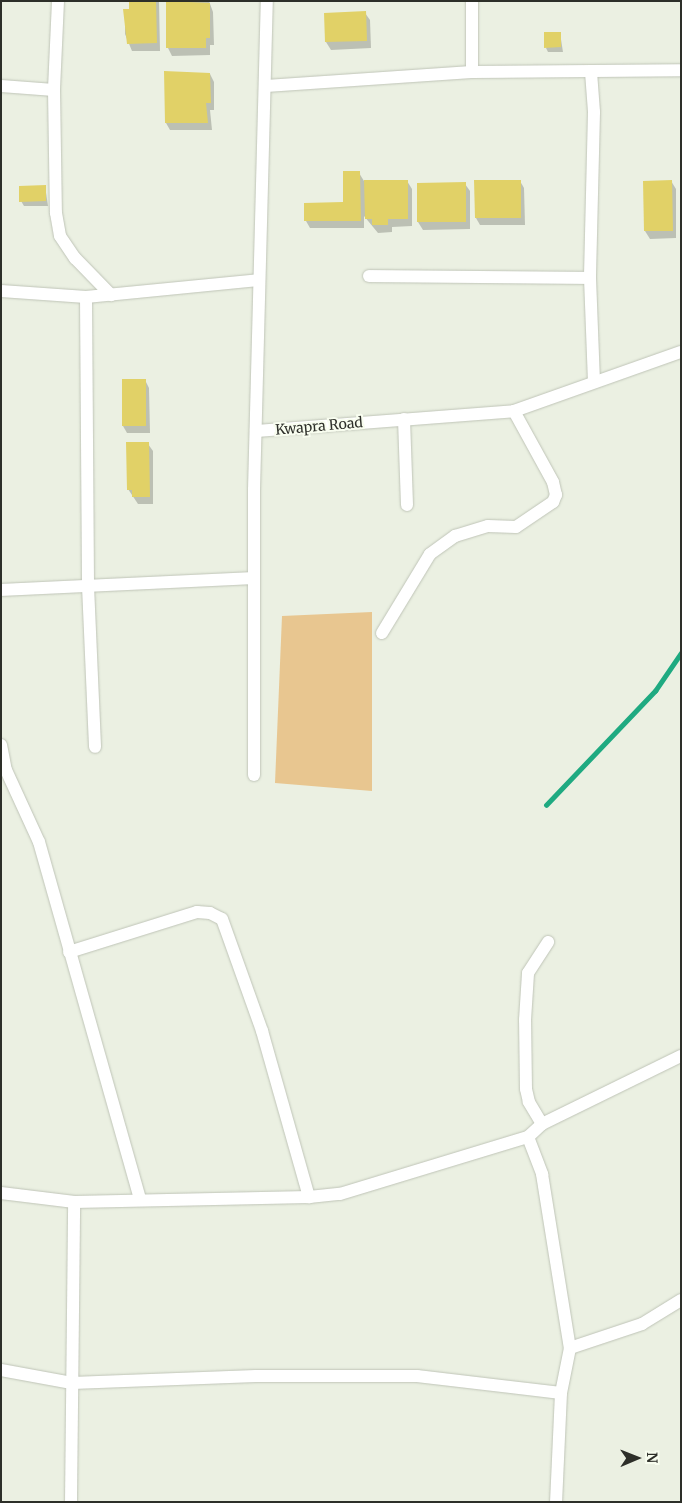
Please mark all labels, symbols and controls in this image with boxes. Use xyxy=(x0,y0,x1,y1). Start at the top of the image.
street label: Kwapra Road xyxy=(274,414,364,438)
north arrow xyxy=(612,1433,662,1483)
text: N xyxy=(643,1452,661,1463)

